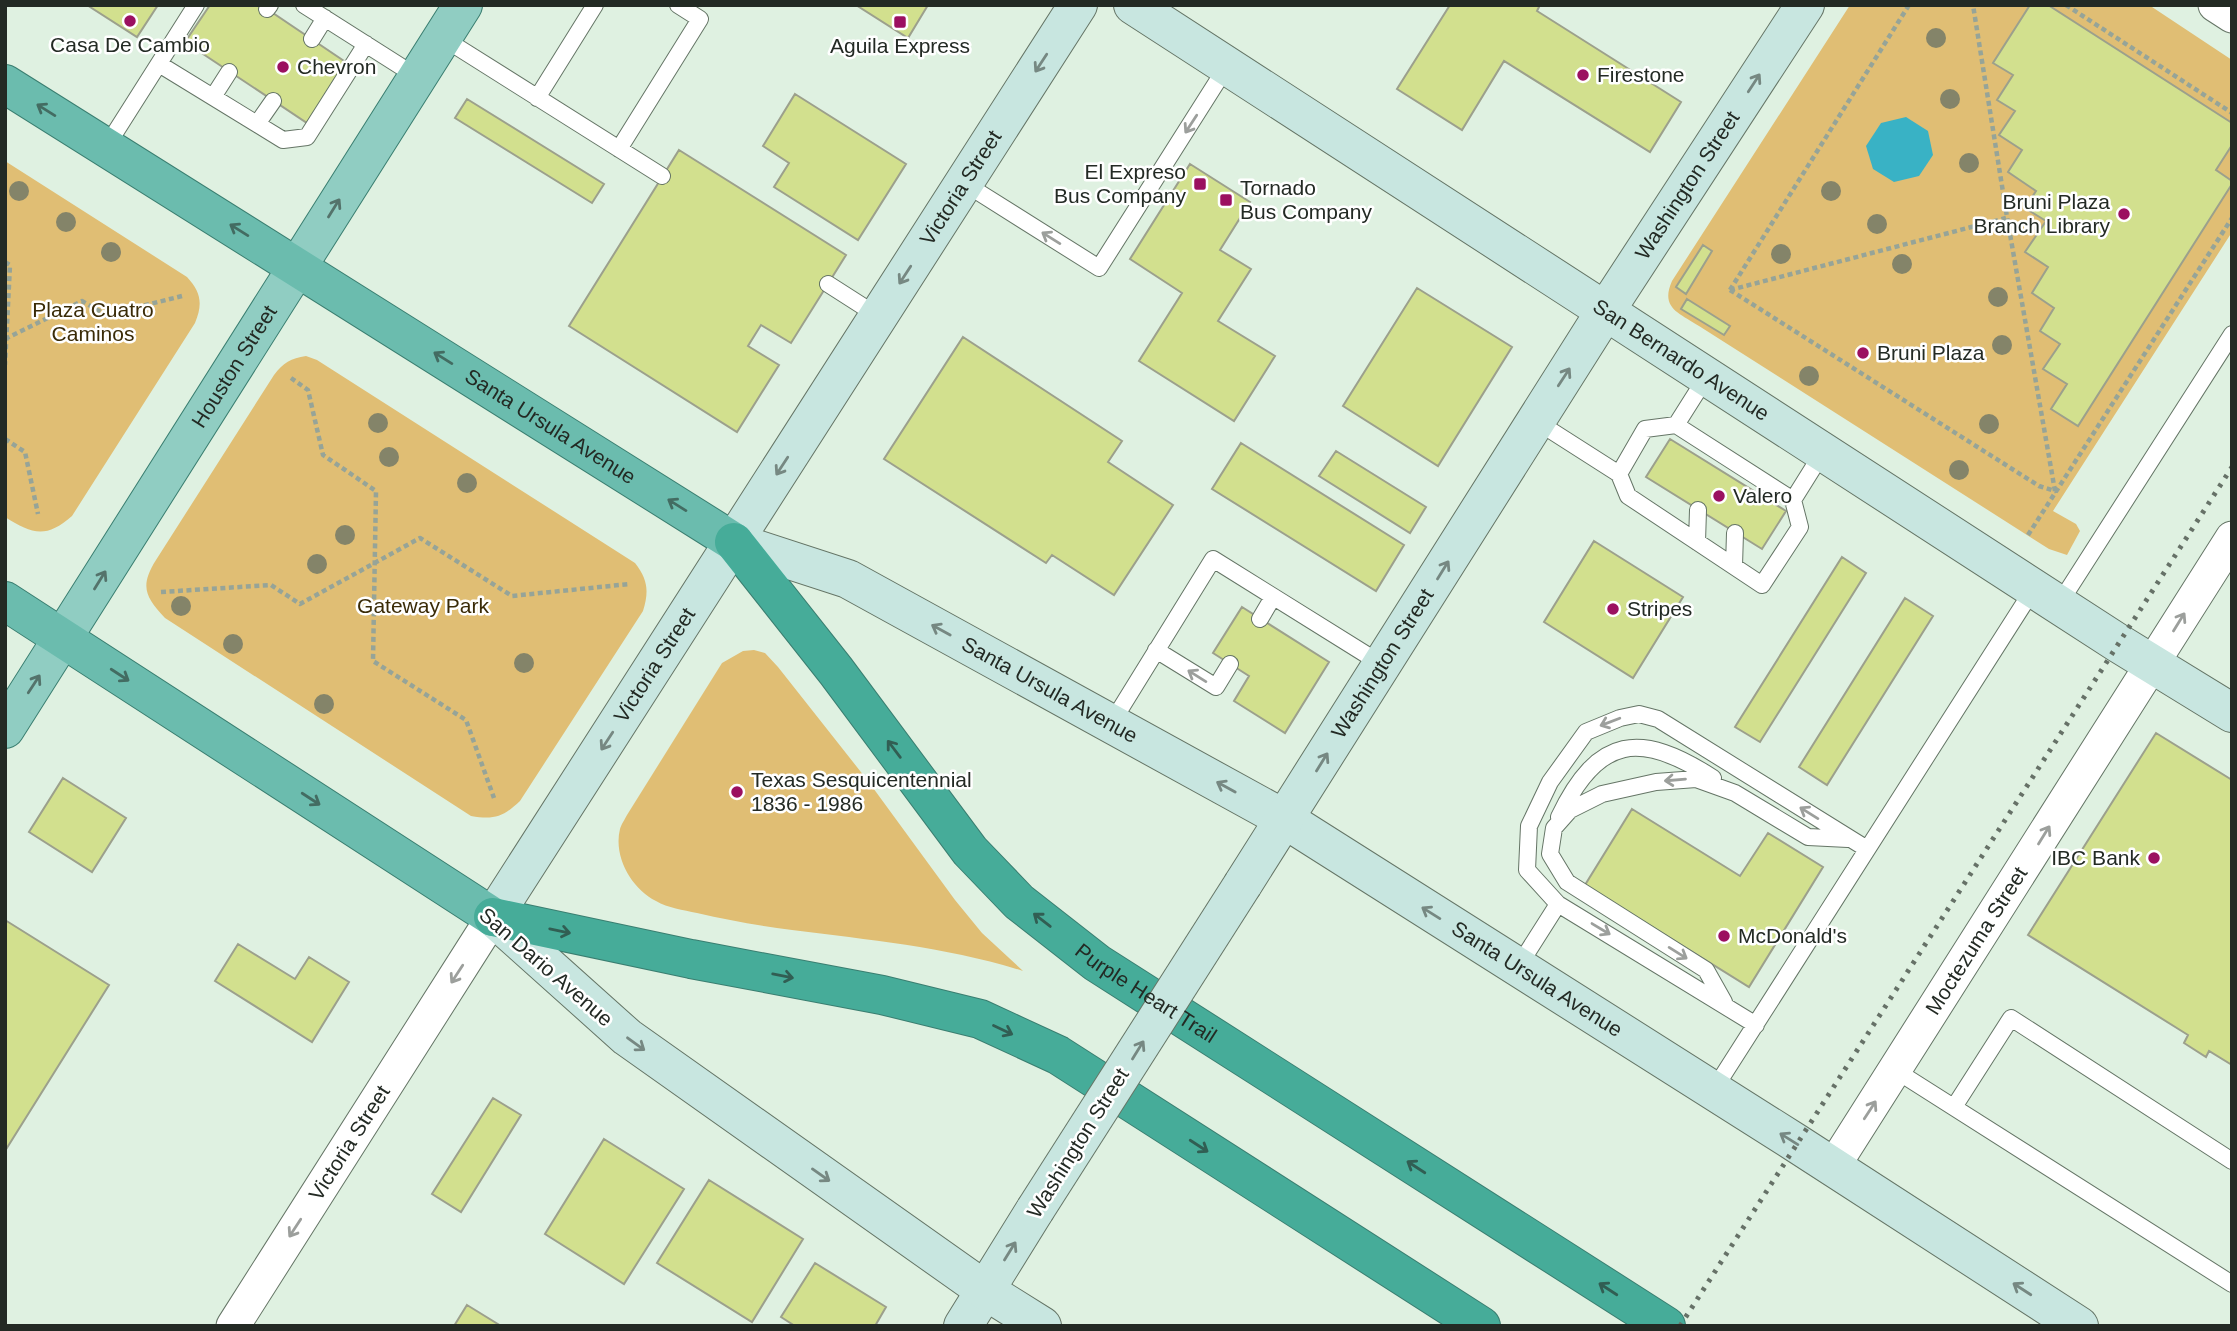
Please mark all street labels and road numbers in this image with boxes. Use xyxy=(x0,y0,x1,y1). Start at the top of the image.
street label: Washington Street xyxy=(1630,107,1744,263)
street label: Victoria Street xyxy=(915,126,1006,249)
street label: San Bernardo Avenue xyxy=(1589,294,1774,425)
street label: Houston Street xyxy=(187,301,281,432)
street label: Santa Ursula Avenue xyxy=(461,364,640,488)
street label: Washington Street xyxy=(1326,584,1438,742)
street label: Victoria Street xyxy=(609,603,699,726)
street label: Santa Ursula Avenue xyxy=(958,632,1142,747)
street label: Moctezuma Street xyxy=(1921,862,2032,1019)
street label: San Dario Avenue xyxy=(475,903,618,1031)
street label: Santa Ursula Avenue xyxy=(1448,916,1627,1041)
street label: Purple Heart Trail xyxy=(1071,939,1221,1047)
street label: Washington Street xyxy=(1022,1064,1133,1222)
street label: Victoria Street xyxy=(304,1081,394,1204)

